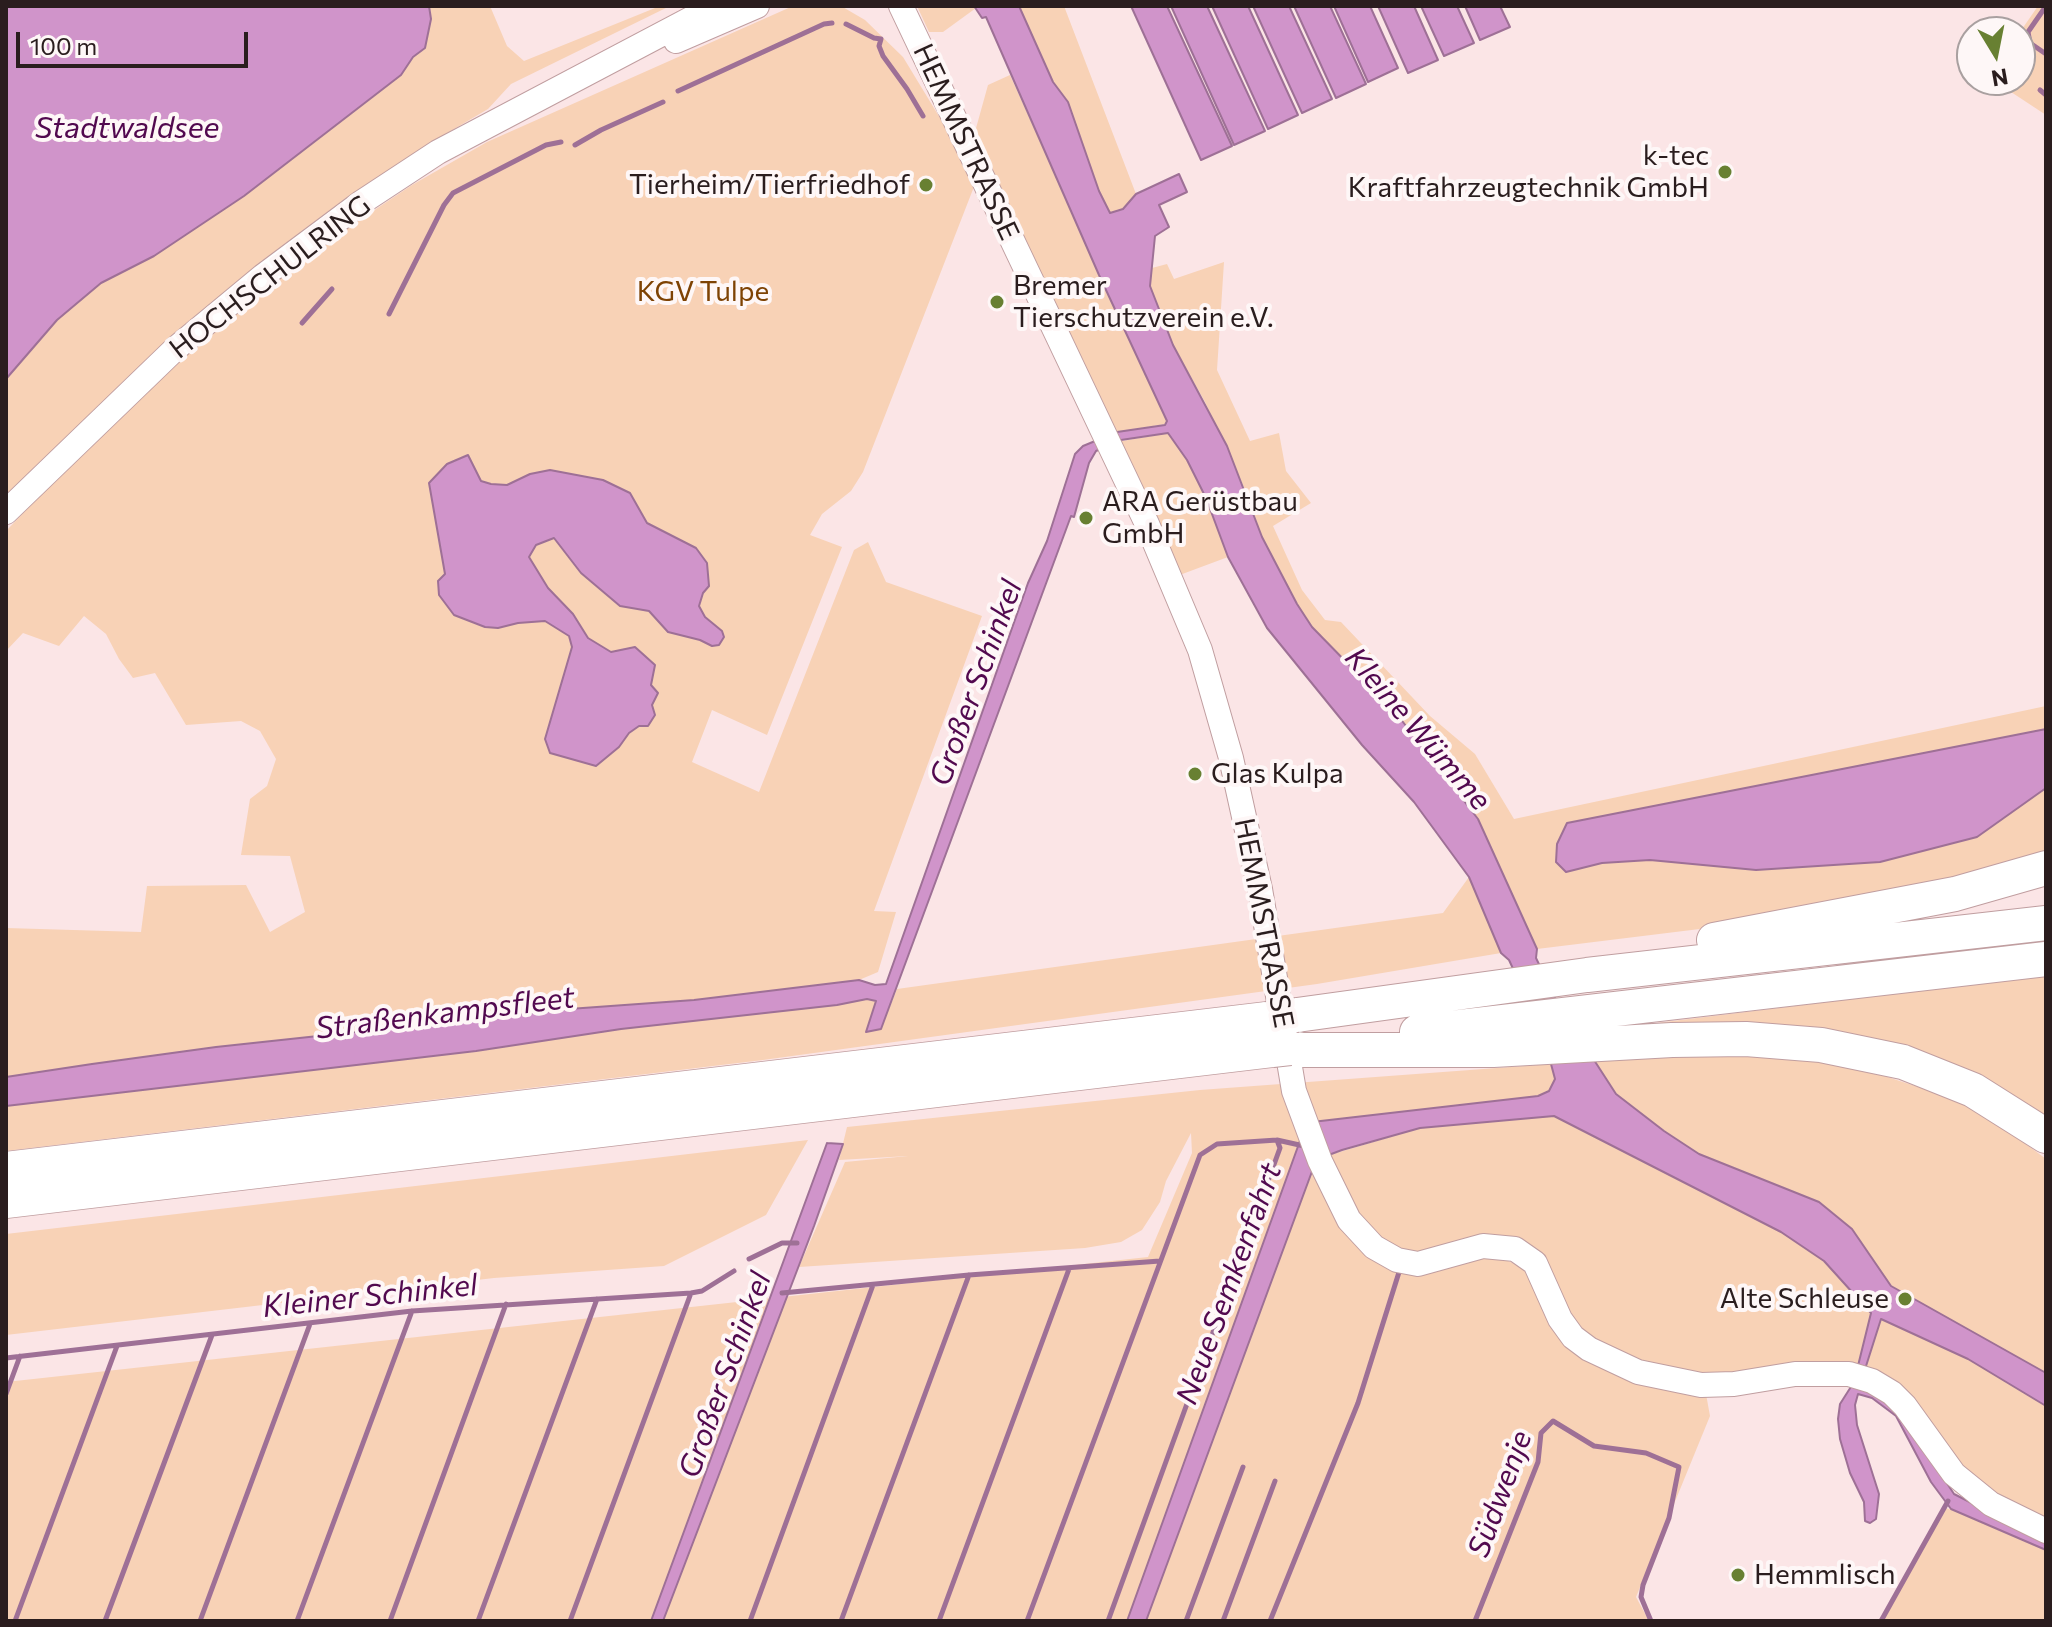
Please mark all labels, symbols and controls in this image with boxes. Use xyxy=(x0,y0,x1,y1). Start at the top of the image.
scale bar xyxy=(20,16,252,66)
north arrow xyxy=(1956,16,2036,96)
text: 100 m xyxy=(30,31,97,60)
street label: HEMMSTRASSE xyxy=(906,38,1026,246)
text: N xyxy=(1989,63,2010,93)
water label: Stadtwaldsee xyxy=(35,110,219,146)
place label: k-tec Kraftfahrzeugtechnik GmbH xyxy=(1348,139,1709,205)
marker: k-tec Kraftfahrzeugtechnik GmbH xyxy=(1716,163,1734,181)
place label: Tierheim/Tierfriedhof xyxy=(629,168,910,202)
marker: Tierheim/Tierfriedhof xyxy=(917,176,935,194)
street label: HOCHSCHULRING xyxy=(163,188,377,366)
place label: Bremer Tierschutzverein e.V. xyxy=(1013,269,1274,335)
park label: KGV Tulpe xyxy=(637,275,769,309)
marker: Bremer Tierschutzverein e.V. xyxy=(988,293,1006,311)
place label: ARA Gerüstbau GmbH xyxy=(1102,485,1298,551)
marker: ARA Gerüstbau GmbH xyxy=(1077,509,1095,527)
water label: Großer Schinkel xyxy=(922,575,1030,791)
water label: Kleine Wümme xyxy=(1337,640,1499,818)
place label: Glas Kulpa xyxy=(1211,757,1344,791)
marker: Glas Kulpa xyxy=(1186,765,1204,783)
street label: HEMMSTRASSE xyxy=(1227,815,1301,1031)
water label: Straßenkampsfleet xyxy=(314,979,576,1047)
water label: Neue Semkenfahrt xyxy=(1169,1159,1289,1409)
water label: Kleiner Schinkel xyxy=(261,1267,479,1325)
water label: Großer Schinkel xyxy=(671,1267,779,1483)
place label: Alte Schleuse xyxy=(1720,1282,1889,1316)
marker: Alte Schleuse xyxy=(1896,1290,1914,1308)
water label: Südwenje xyxy=(1461,1426,1539,1562)
place label: Hemmlisch xyxy=(1754,1558,1896,1592)
marker: Hemmlisch xyxy=(1729,1566,1747,1584)

